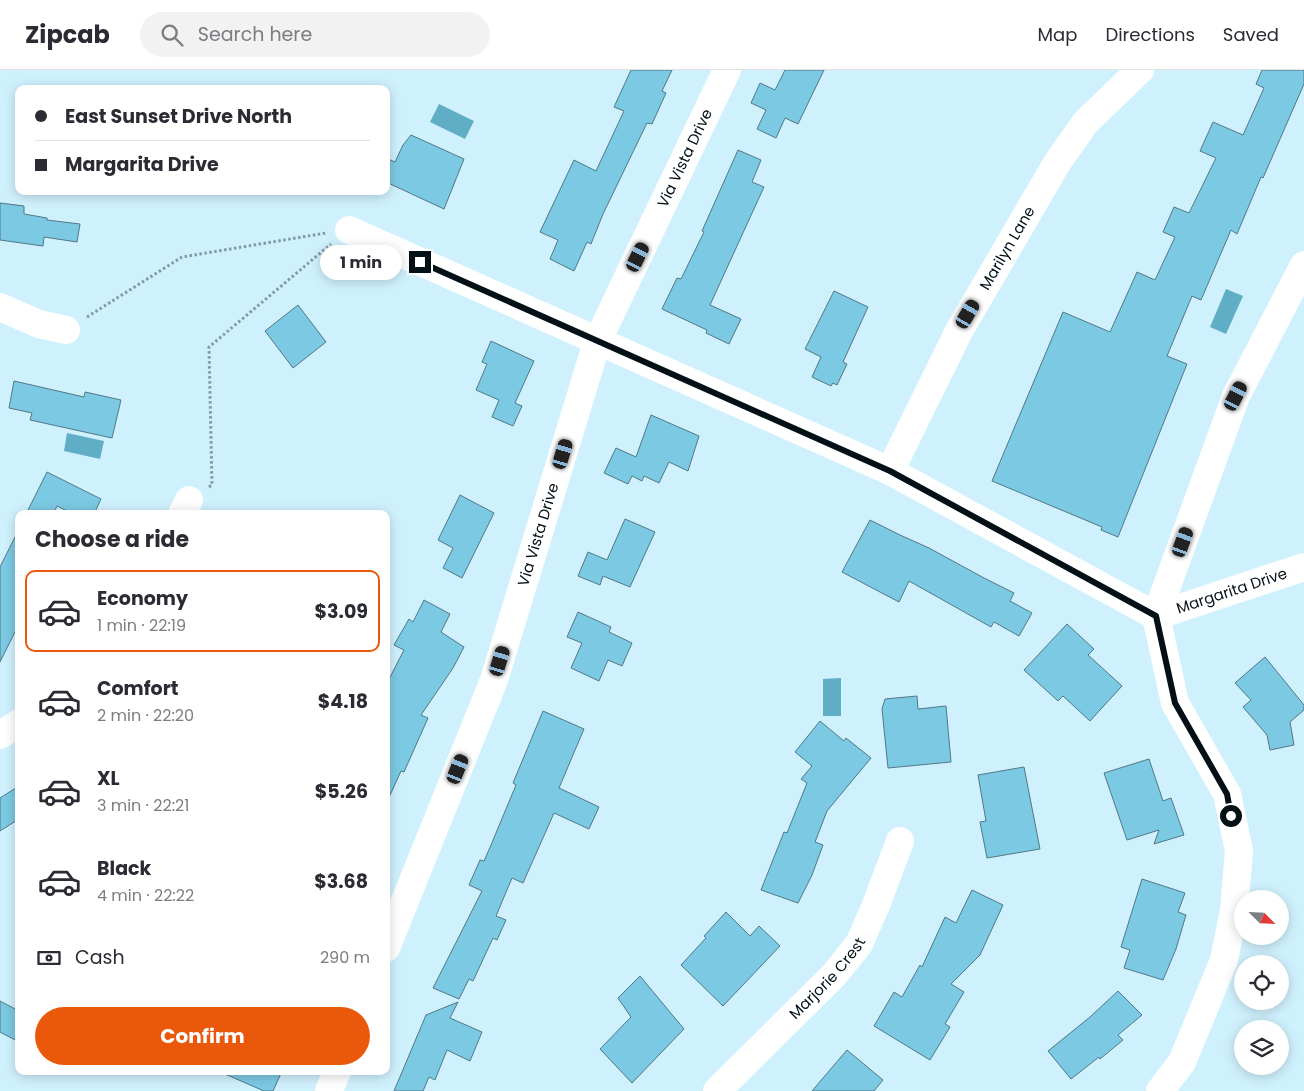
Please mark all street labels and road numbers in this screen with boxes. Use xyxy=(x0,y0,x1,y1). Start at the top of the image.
street label: Via Vista Drive xyxy=(652,105,717,211)
street label: Marilyn Lane xyxy=(974,202,1040,294)
street label: Via Vista Drive xyxy=(512,480,563,589)
street label: Margarita Drive xyxy=(1173,562,1290,619)
street label: Marjorie Crest xyxy=(784,934,870,1024)

